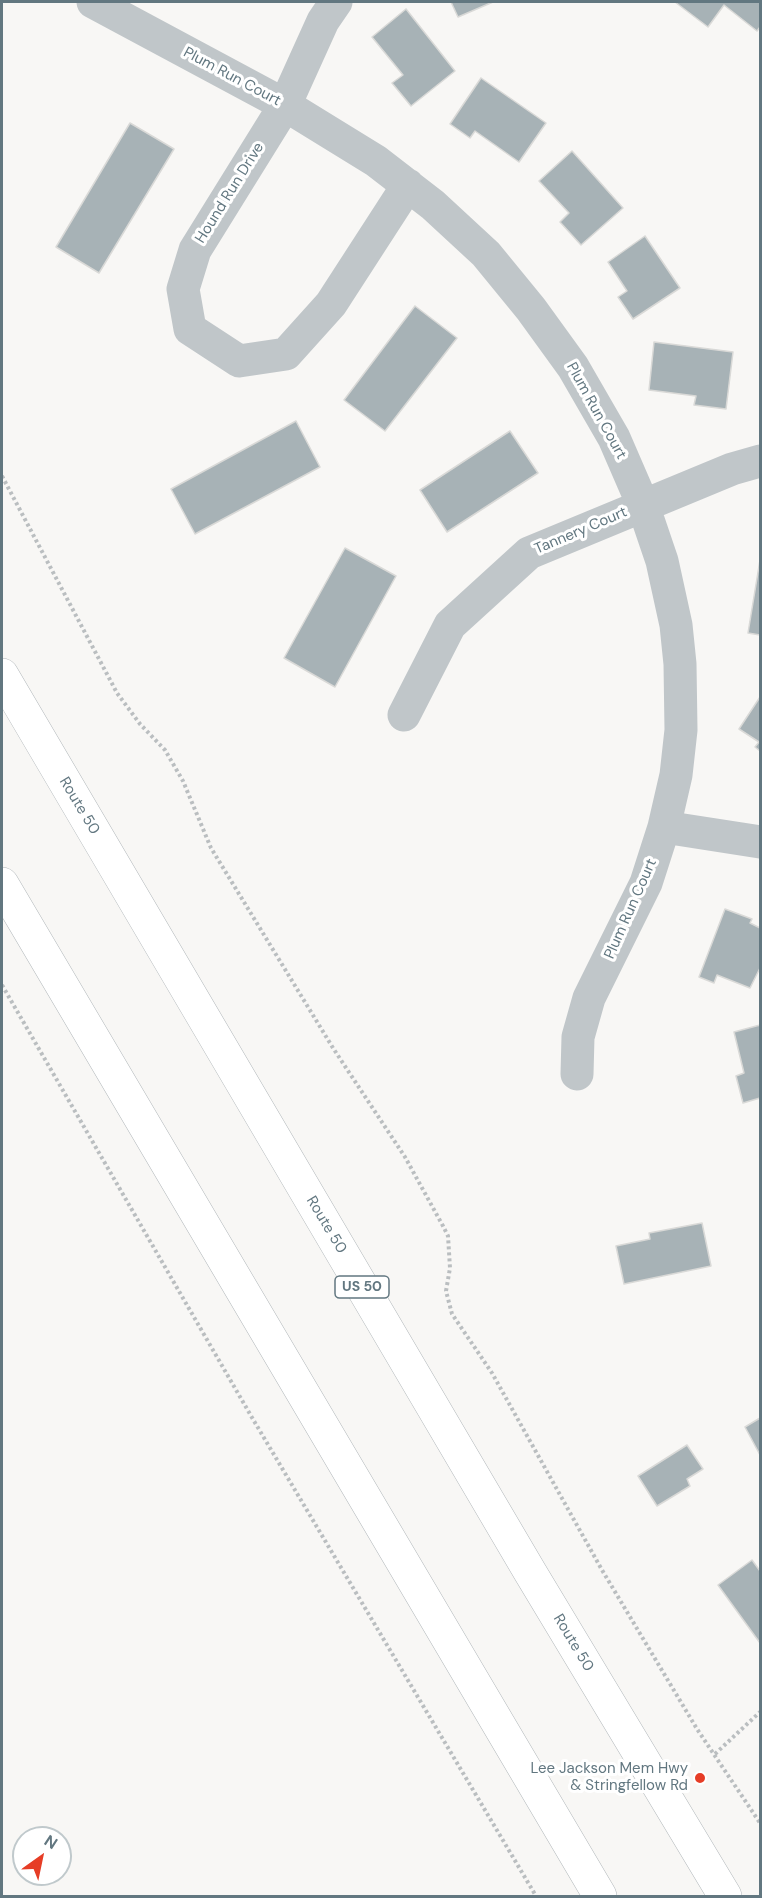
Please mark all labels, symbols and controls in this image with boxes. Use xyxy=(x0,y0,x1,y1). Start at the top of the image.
street label: Plum Run Court xyxy=(180,44,284,110)
street label: Hound Run Drive xyxy=(192,139,268,247)
street label: Plum Run Court xyxy=(562,360,630,462)
street label: Tannery Court xyxy=(532,503,630,559)
street label: Route 50 xyxy=(55,774,103,838)
street label: Plum Run Court xyxy=(601,856,661,962)
street label: Route 50 xyxy=(302,1193,350,1257)
road number: US 50 xyxy=(335,1276,389,1298)
street label: Route 50 xyxy=(549,1611,597,1675)
place label: Lee Jackson Mem Hwy & Stringfellow Rd xyxy=(530,1760,688,1795)
marker: Lee Jackson Mem Hwy & Stringfellow Rd xyxy=(693,1771,707,1785)
north arrow xyxy=(12,1826,72,1886)
text: N xyxy=(40,1830,62,1854)

